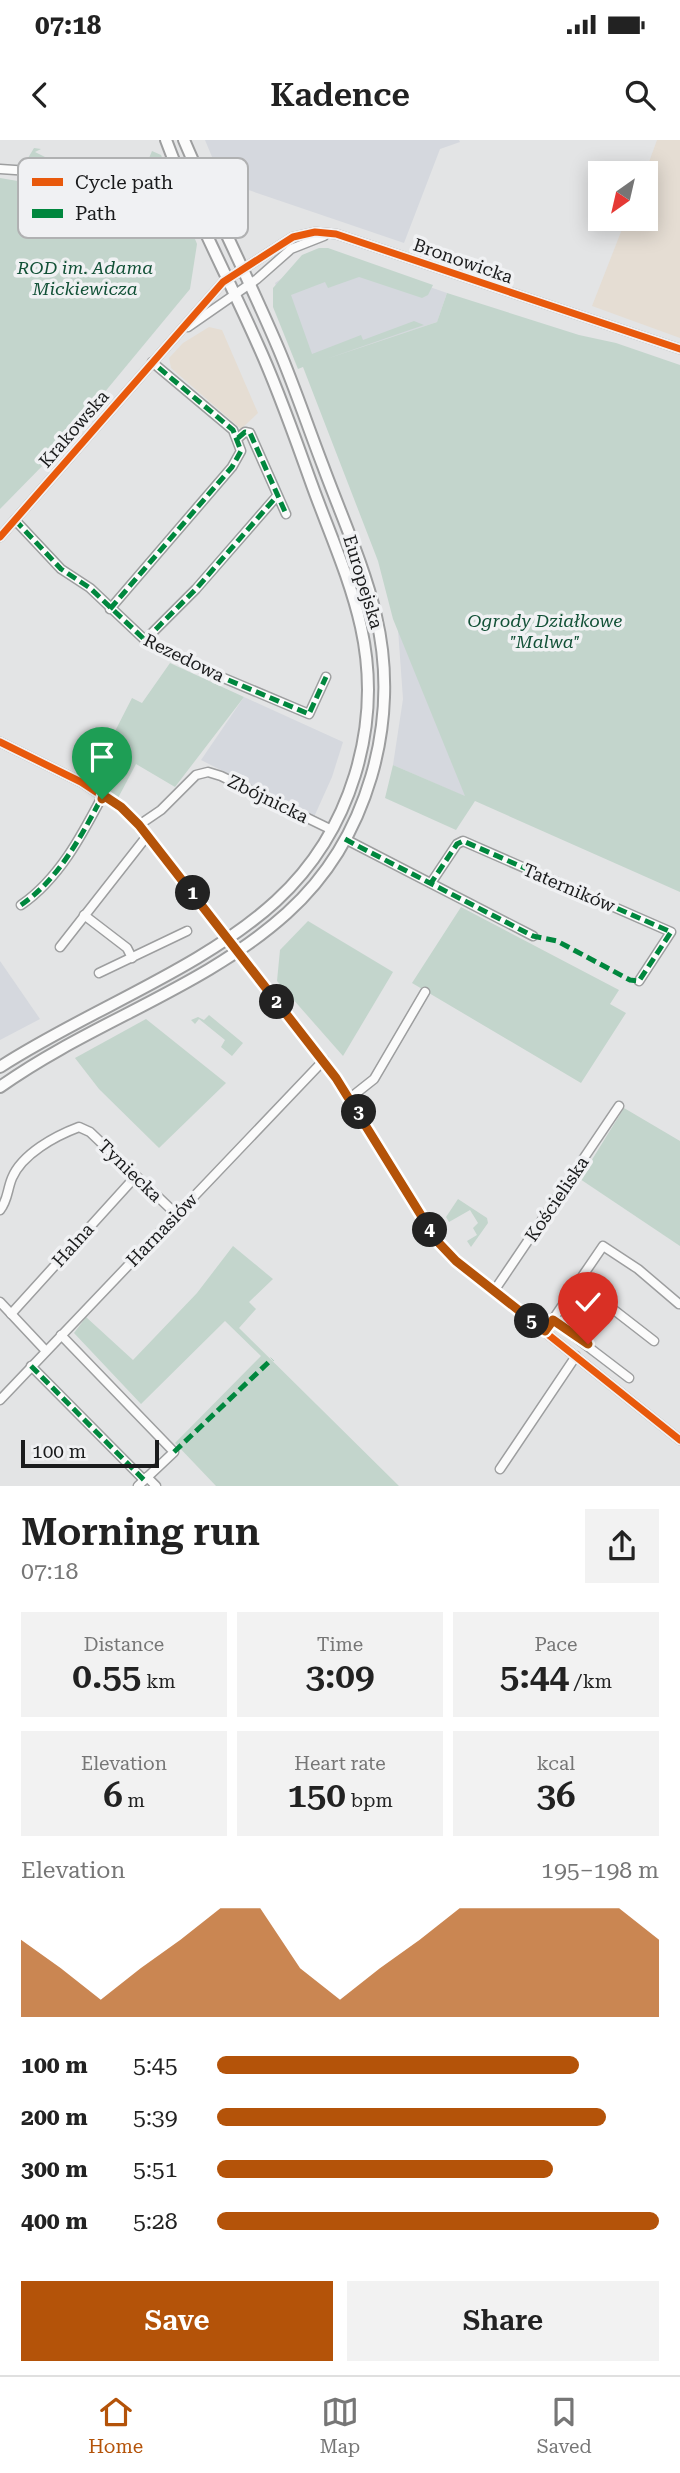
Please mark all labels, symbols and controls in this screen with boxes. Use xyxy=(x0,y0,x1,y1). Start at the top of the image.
text: 07:18 xyxy=(35,10,101,40)
icon: back xyxy=(21,76,59,114)
text: Kadence xyxy=(270,76,410,114)
icon: search xyxy=(621,76,659,114)
legend xyxy=(18,158,248,238)
north arrow xyxy=(588,161,658,231)
map controls xyxy=(588,161,658,231)
text: Cycle path xyxy=(75,171,173,194)
text: Path xyxy=(75,202,116,225)
street label: Bronowicka xyxy=(411,234,516,287)
park label: ROD im. Adama Mickiewicza xyxy=(16,257,153,299)
street label: Krakowska xyxy=(34,386,113,472)
street label: Europejska xyxy=(339,532,388,632)
park label: Ogrody Działkowe "Malwa" xyxy=(468,610,622,652)
street label: Rezedowa xyxy=(140,629,228,686)
pin xyxy=(72,727,132,799)
icon: arrive xyxy=(83,738,121,776)
street label: Zbójnicka xyxy=(224,770,312,827)
street label: Taterników xyxy=(520,859,619,916)
pin: 1 xyxy=(176,876,210,910)
text: 1 xyxy=(187,881,198,904)
pin: 2 xyxy=(260,984,294,1020)
text: 2 xyxy=(271,990,282,1013)
pin: 3 xyxy=(342,1094,376,1130)
text: 3 xyxy=(353,1100,364,1123)
street label: Tyniecka xyxy=(94,1135,167,1206)
street label: Kościeliska xyxy=(520,1152,593,1245)
street label: Harnasiów xyxy=(122,1189,202,1270)
pin: 4 xyxy=(412,1212,448,1248)
street label: Halna xyxy=(48,1218,98,1271)
text: 4 xyxy=(424,1218,435,1241)
pin xyxy=(558,1272,618,1344)
icon: check xyxy=(569,1283,607,1321)
pin: 5 xyxy=(514,1304,550,1338)
text: 5 xyxy=(526,1309,537,1332)
scale bar xyxy=(21,1437,159,1469)
text: 100 m xyxy=(32,1440,86,1463)
button: share xyxy=(585,1509,659,1583)
text: Morning run xyxy=(21,1510,260,1554)
text: 07:18 xyxy=(21,1558,78,1585)
text: Distance xyxy=(84,1633,164,1656)
text: Time xyxy=(317,1633,363,1656)
text: Pace xyxy=(535,1633,577,1656)
text: 0.55 xyxy=(72,1656,141,1697)
text: 3:09 xyxy=(305,1656,375,1697)
text: 5:44 xyxy=(500,1656,569,1697)
text: km xyxy=(141,1670,176,1693)
text: /km xyxy=(569,1670,612,1693)
text: Elevation xyxy=(81,1752,167,1775)
text: Heart rate xyxy=(294,1752,386,1775)
text: kcal xyxy=(537,1752,575,1775)
text: 6 xyxy=(103,1775,123,1816)
text: 150 xyxy=(287,1775,346,1816)
text: 36 xyxy=(536,1775,576,1816)
text: m xyxy=(123,1789,145,1812)
text: bpm xyxy=(346,1789,393,1812)
text: Elevation xyxy=(21,1857,125,1884)
text: 195–198 m xyxy=(541,1857,659,1884)
text: 100 m xyxy=(21,2052,88,2079)
text: 5:45 xyxy=(133,2052,178,2079)
text: 200 m xyxy=(21,2104,88,2131)
text: 5:39 xyxy=(133,2104,178,2131)
text: 300 m xyxy=(21,2156,88,2183)
text: 5:51 xyxy=(133,2156,178,2183)
text: 400 m xyxy=(21,2208,88,2235)
text: 5:28 xyxy=(133,2208,178,2235)
button: Save xyxy=(21,2281,333,2361)
button: Share xyxy=(347,2281,659,2361)
tab: Home xyxy=(88,2393,143,2458)
tab: Map xyxy=(320,2393,360,2458)
tab: Saved xyxy=(537,2393,592,2458)

